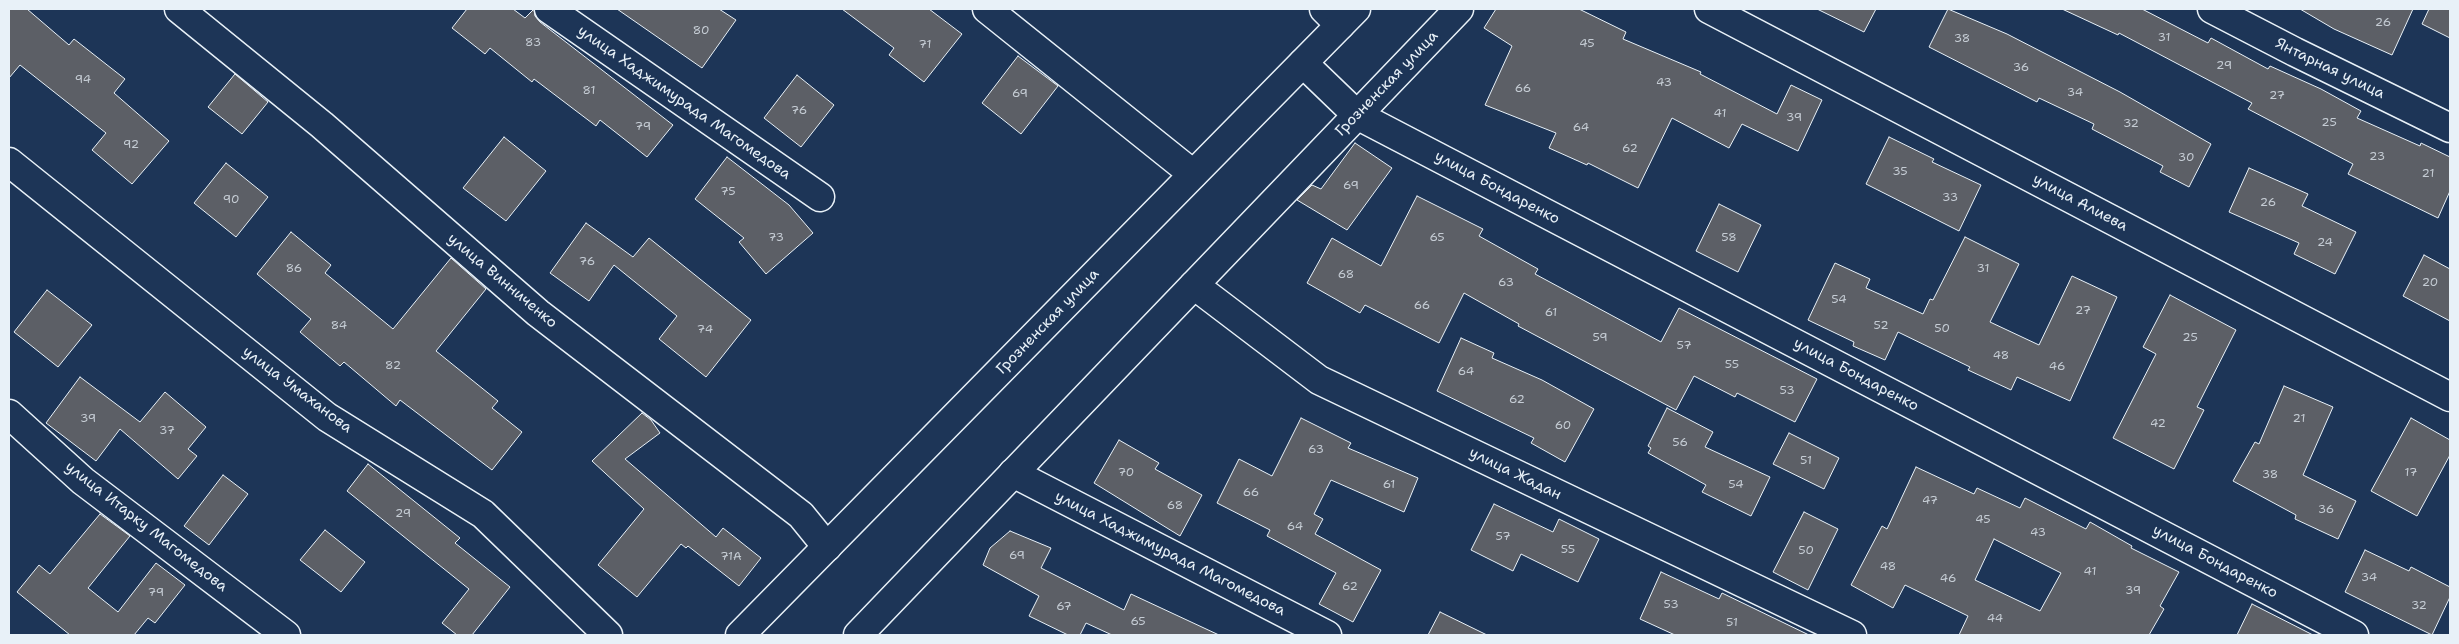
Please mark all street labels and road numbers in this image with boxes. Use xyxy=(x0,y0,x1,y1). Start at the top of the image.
street label: улица Хаджимурада Магомедова xyxy=(574,22,794,184)
street label: Грозненская улица xyxy=(1332,27,1442,141)
street label: Янтарная улица xyxy=(2272,35,2388,103)
street label: улица Бондаренко xyxy=(1431,147,1563,229)
street label: улица Алиева xyxy=(2030,170,2130,236)
street label: улица Винниченко xyxy=(443,230,561,332)
street label: Грозненская улица xyxy=(993,265,1103,379)
street label: улица Бондаренко xyxy=(1790,334,1922,416)
street label: улица Умаханова xyxy=(239,343,355,437)
street label: улица Жадан xyxy=(1466,444,1564,504)
street label: улица Итарку Магомедова xyxy=(61,458,231,596)
street label: улица Хаджимурада Магомедова xyxy=(1052,488,1288,620)
street label: улица Бондаренко xyxy=(2149,521,2281,603)

